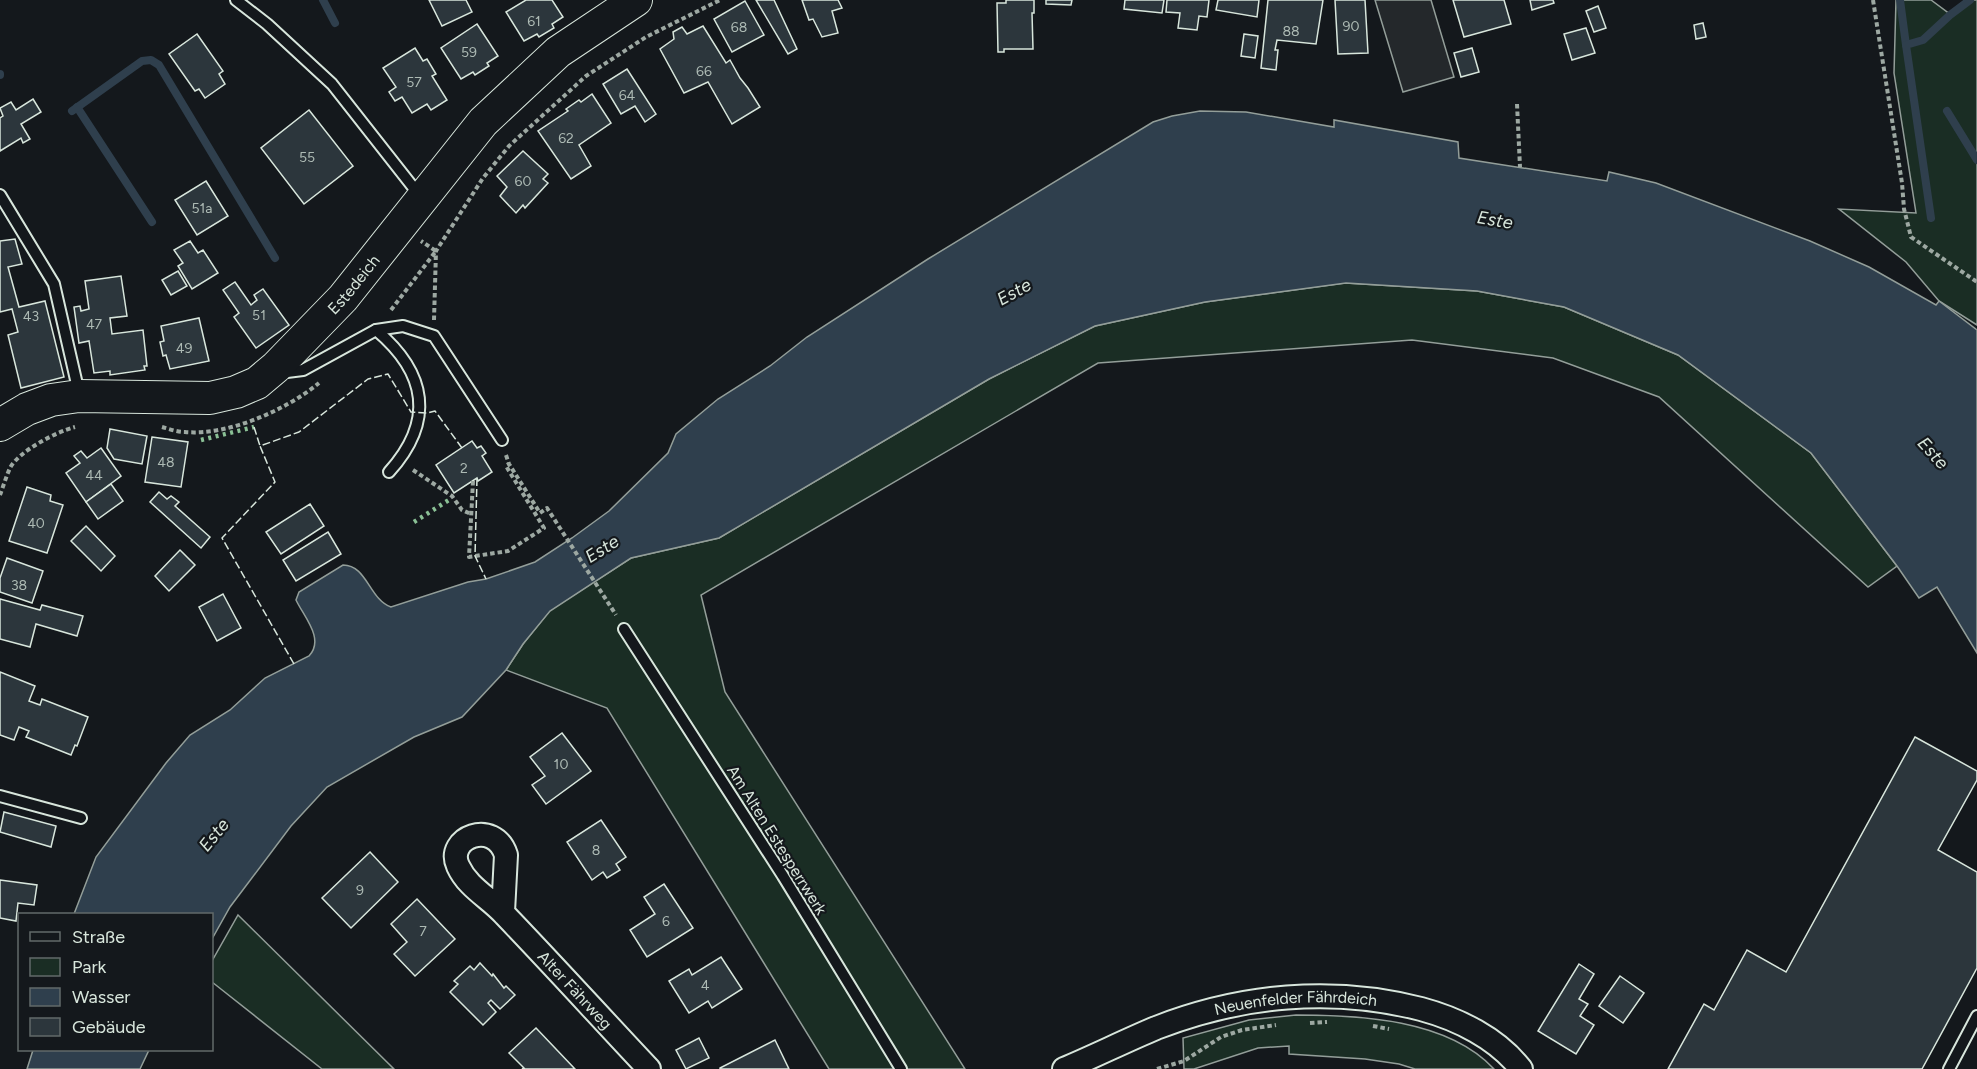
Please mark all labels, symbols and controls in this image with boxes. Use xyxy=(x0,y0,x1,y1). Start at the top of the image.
house number: 61 xyxy=(527,13,541,30)
house number: 90 xyxy=(1343,18,1359,35)
house number: 68 xyxy=(731,19,747,36)
house number: 88 xyxy=(1282,23,1300,40)
house number: 59 xyxy=(461,44,477,61)
house number: 66 xyxy=(696,63,712,80)
house number: 57 xyxy=(406,74,422,91)
house number: 64 xyxy=(619,87,636,104)
house number: 62 xyxy=(558,130,574,147)
house number: 55 xyxy=(299,149,315,166)
house number: 60 xyxy=(515,173,531,190)
house number: 51a xyxy=(192,200,212,217)
water label: Este xyxy=(1475,206,1515,234)
street label: Estedeich xyxy=(323,251,383,318)
water label: Este xyxy=(993,274,1035,310)
house number: 51 xyxy=(252,307,266,324)
house number: 43 xyxy=(23,308,39,325)
house number: 47 xyxy=(86,316,103,333)
house number: 49 xyxy=(176,340,192,357)
water label: Este xyxy=(1913,432,1953,474)
house number: 48 xyxy=(157,454,175,471)
house number: 2 xyxy=(460,460,468,477)
house number: 44 xyxy=(85,467,103,484)
house number: 40 xyxy=(27,515,45,532)
water label: Este xyxy=(581,530,623,568)
house number: 38 xyxy=(11,577,27,594)
house number: 10 xyxy=(554,756,568,773)
street label: Am Alten Estesperrwerk xyxy=(723,762,831,918)
water label: Este xyxy=(194,814,234,856)
house number: 8 xyxy=(592,842,600,859)
house number: 9 xyxy=(356,882,364,899)
legend xyxy=(18,913,213,1051)
house number: 6 xyxy=(662,913,670,930)
house number: 7 xyxy=(419,923,427,940)
text: Straße xyxy=(72,926,125,948)
street label: Alter Fährweg xyxy=(534,947,616,1033)
text: Park xyxy=(72,956,107,978)
house number: 4 xyxy=(701,977,710,994)
text: Wasser xyxy=(72,986,130,1008)
street label: Neuenfelder Fährdeich xyxy=(1212,987,1378,1019)
text: Gebäude xyxy=(72,1016,146,1038)

